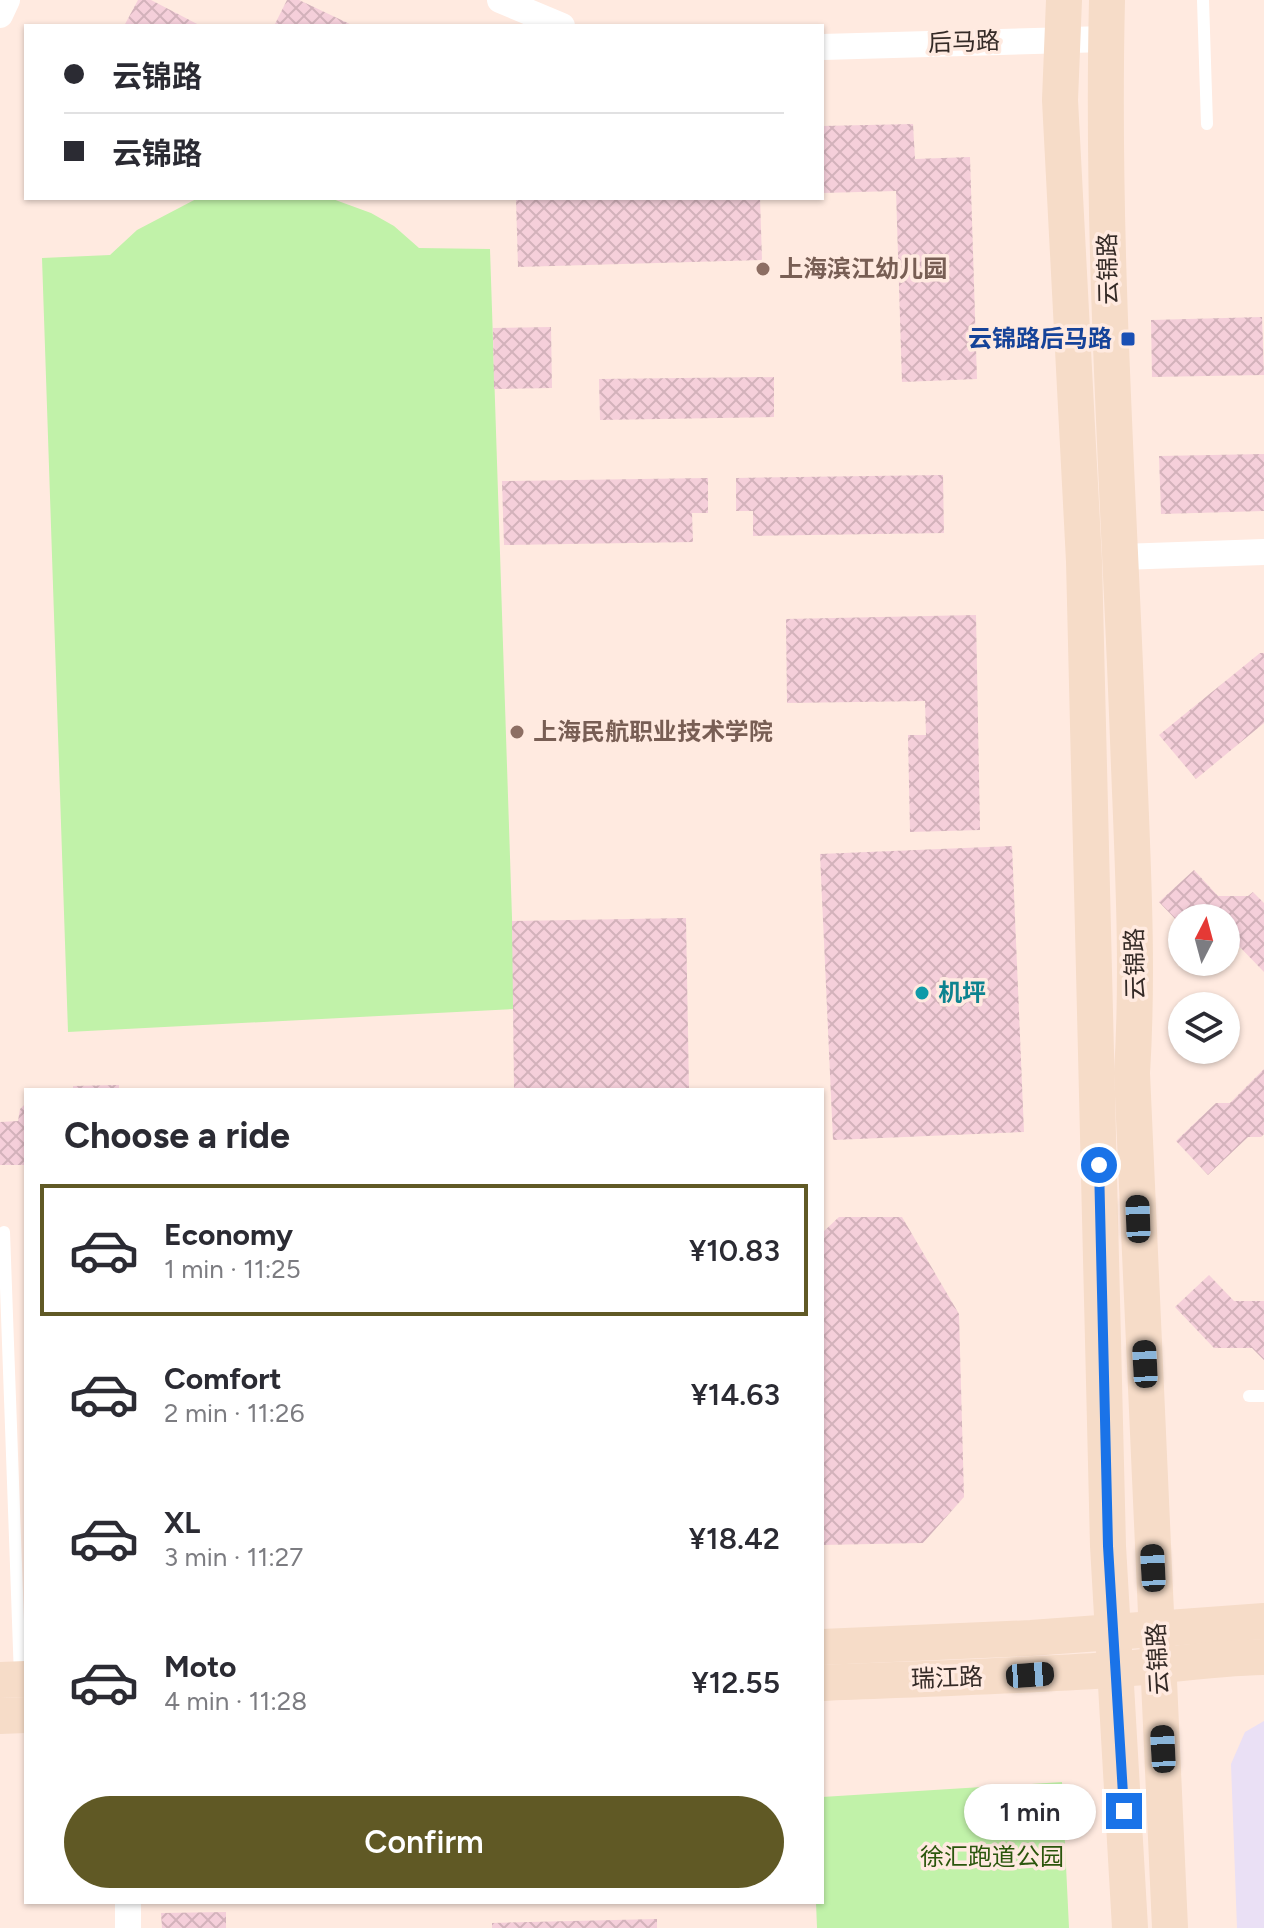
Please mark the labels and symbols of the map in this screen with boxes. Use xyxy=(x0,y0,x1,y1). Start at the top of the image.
street label: 后马路 xyxy=(927,26,1000,57)
street label: 云锦路 xyxy=(1092,233,1123,305)
place label: 上海滨江幼儿园 xyxy=(779,254,947,283)
marker: 上海滨江幼儿园 xyxy=(754,260,772,278)
place label: 云锦路后马路 xyxy=(968,324,1112,353)
marker: 云锦路后马路 xyxy=(1119,330,1137,348)
place label: 上海民航职业技术学院 xyxy=(533,717,773,746)
marker: 上海民航职业技术学院 xyxy=(508,723,526,741)
north arrow xyxy=(1168,904,1240,976)
street label: 云锦路 xyxy=(1119,928,1150,1000)
place label: 机坪 xyxy=(938,978,986,1007)
marker: 机坪 xyxy=(913,984,931,1002)
route start xyxy=(1081,1147,1117,1183)
car xyxy=(1125,1195,1151,1243)
car xyxy=(1132,1339,1158,1389)
car xyxy=(1140,1543,1166,1593)
street label: 云锦路 xyxy=(1141,1622,1174,1696)
car xyxy=(1005,1661,1055,1689)
street label: 瑞江路 xyxy=(910,1662,983,1693)
car xyxy=(1150,1724,1176,1774)
callout: 1 min xyxy=(964,1783,1096,1839)
route end xyxy=(1106,1793,1142,1829)
park label: 徐汇跑道公园 xyxy=(920,1842,1064,1871)

